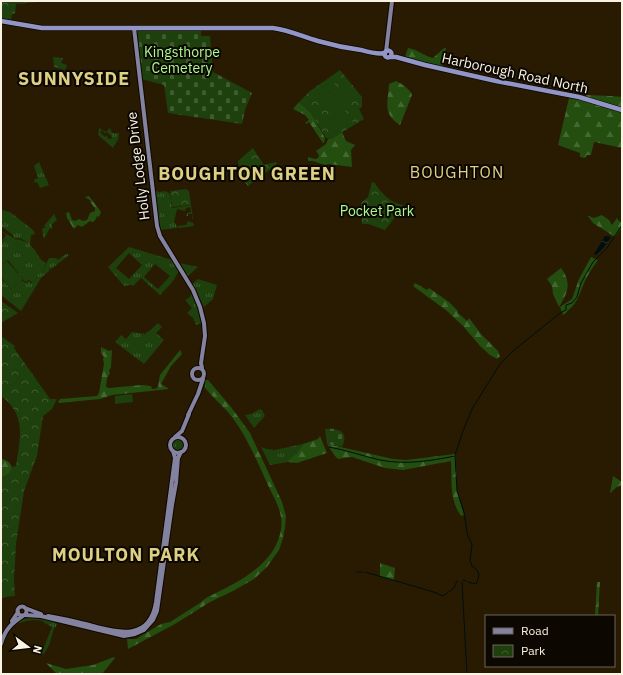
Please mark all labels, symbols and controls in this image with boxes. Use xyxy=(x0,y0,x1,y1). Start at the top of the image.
park label: Kingsthorpe Cemetery xyxy=(144,43,220,77)
street label: Harborough Road North xyxy=(440,49,590,97)
district label: SUNNYSIDE xyxy=(18,67,130,90)
street label: Holly Lodge Drive xyxy=(122,110,154,221)
district label: BOUGHTON GREEN xyxy=(158,162,336,185)
district label: BOUGHTON xyxy=(410,162,504,182)
park label: Pocket Park xyxy=(340,202,415,220)
district label: MOULTON PARK xyxy=(52,543,200,566)
legend xyxy=(485,615,615,667)
text: Road xyxy=(521,623,549,638)
north arrow xyxy=(8,627,48,667)
text: Park xyxy=(521,643,546,658)
text: N xyxy=(30,644,45,655)

